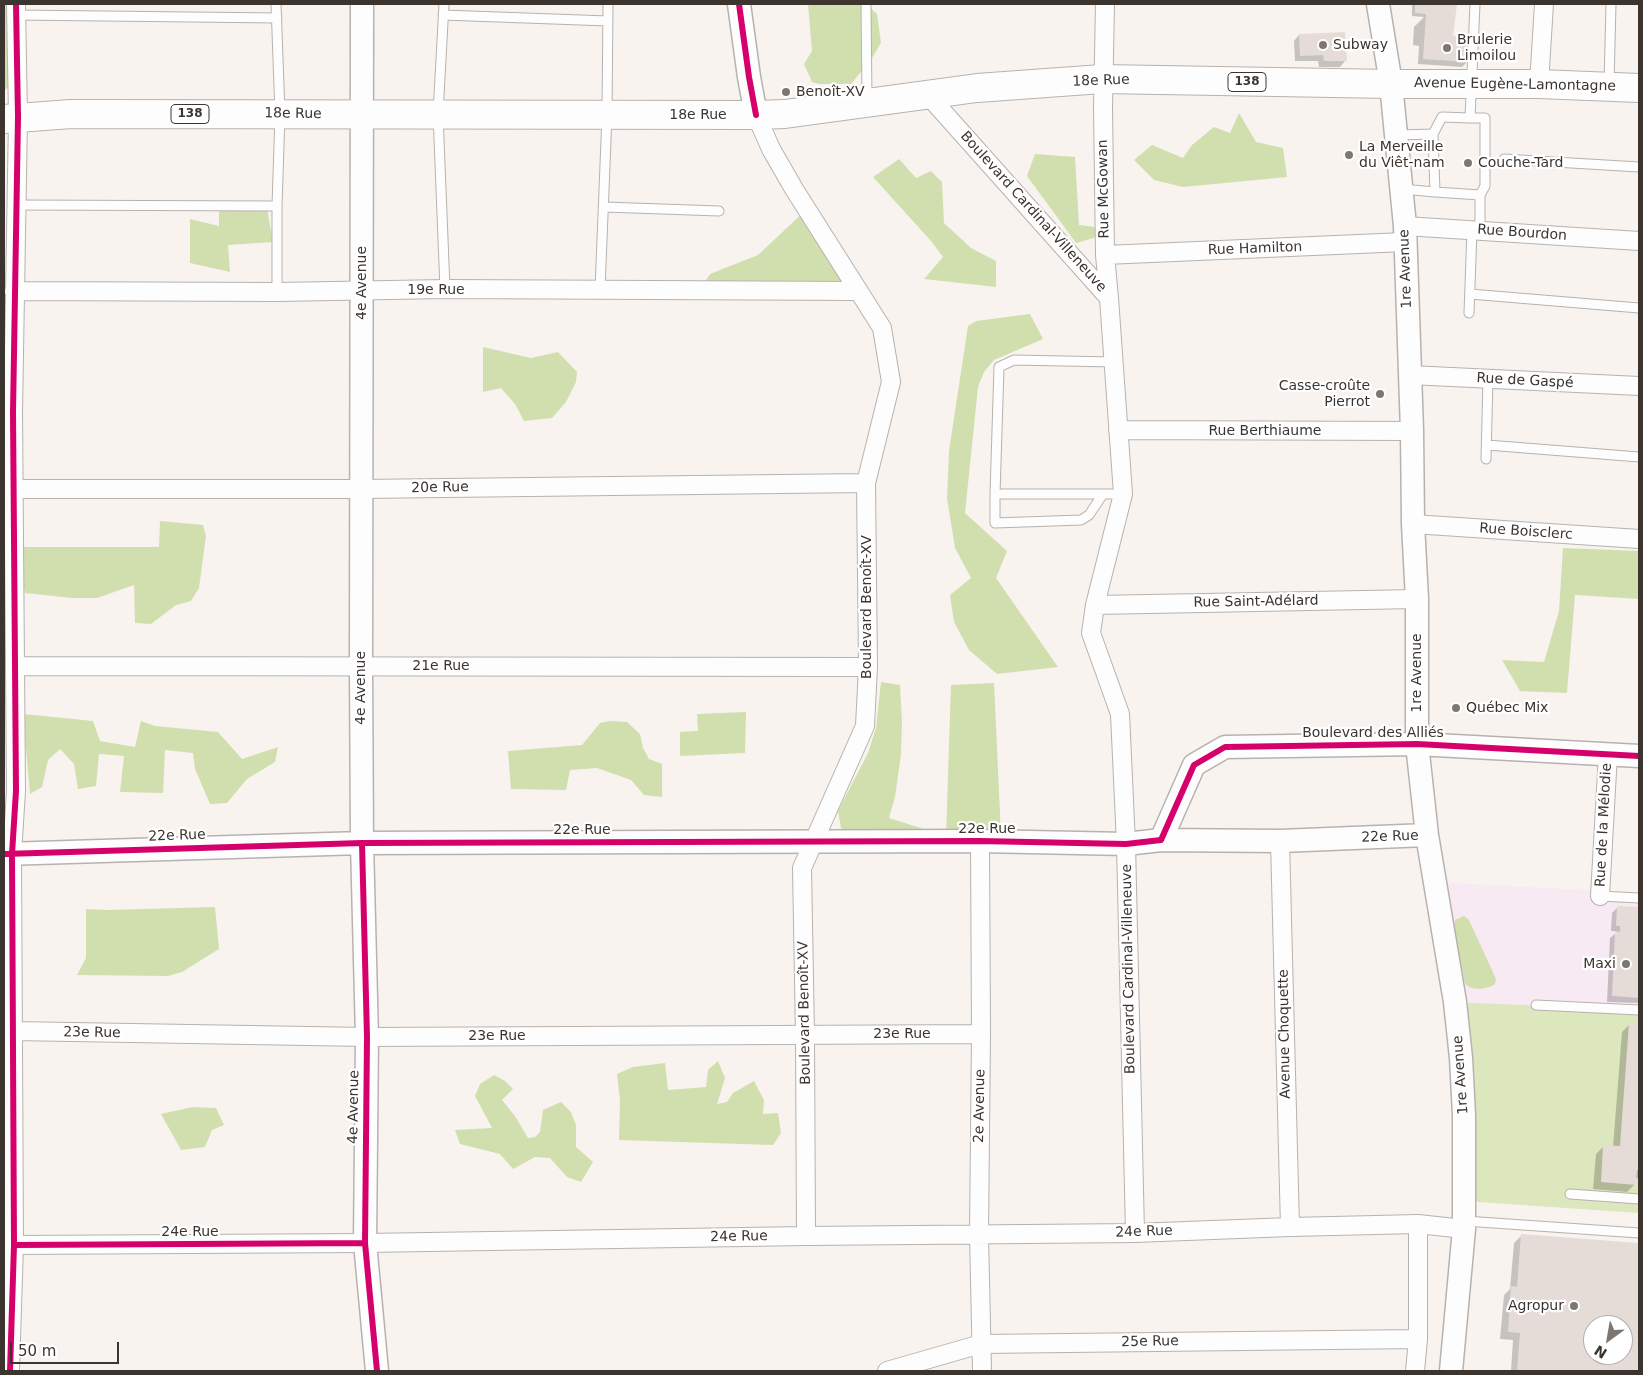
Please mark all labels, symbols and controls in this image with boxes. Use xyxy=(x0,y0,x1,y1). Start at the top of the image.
place label: Brulerie Limoilou xyxy=(1457,32,1516,64)
place label: Subway xyxy=(1333,37,1388,53)
marker: Subway xyxy=(1317,39,1329,51)
marker: Brulerie Limoilou xyxy=(1441,42,1453,54)
street label: 18e Rue xyxy=(1072,72,1130,90)
road number: 138 xyxy=(1228,72,1266,91)
street label: Avenue Eugène-Lamontagne xyxy=(1414,75,1616,95)
place label: Benoît-XV xyxy=(796,84,865,100)
marker: Benoît-XV xyxy=(780,86,792,98)
road number: 138 xyxy=(171,105,209,124)
street label: 18e Rue xyxy=(264,105,322,123)
street label: 18e Rue xyxy=(669,107,727,123)
street label: Boulevard Cardinal-Villeneuve xyxy=(956,128,1110,296)
street label: Rue McGowan xyxy=(1095,139,1113,239)
place label: La Merveille du Viêt-nam xyxy=(1359,139,1445,172)
marker: La Merveille du Viêt-nam xyxy=(1343,149,1355,161)
place label: Couche-Tard xyxy=(1478,155,1563,171)
marker: Couche-Tard xyxy=(1462,157,1474,169)
street label: Rue Bourdon xyxy=(1477,221,1567,245)
street label: 1re Avenue xyxy=(1396,229,1416,309)
street label: Rue Hamilton xyxy=(1207,239,1303,259)
street label: 4e Avenue xyxy=(354,246,370,320)
street label: 19e Rue xyxy=(407,282,465,298)
street label: Rue de Gaspé xyxy=(1476,370,1574,392)
place label: Casse-croûte Pierrot xyxy=(1279,378,1370,411)
marker: Casse-croûte Pierrot xyxy=(1374,388,1386,400)
street label: Rue Berthiaume xyxy=(1209,423,1321,439)
street label: 20e Rue xyxy=(411,479,469,497)
street label: Rue Boisclerc xyxy=(1479,520,1573,544)
street label: Boulevard Benoît-XV xyxy=(859,535,875,679)
street label: Rue Saint-Adélard xyxy=(1193,593,1319,611)
street label: 1re Avenue xyxy=(1409,633,1425,713)
street label: 4e Avenue xyxy=(353,651,369,725)
street label: 21e Rue xyxy=(412,658,470,674)
place label: Québec Mix xyxy=(1466,700,1548,716)
marker: Québec Mix xyxy=(1450,702,1462,714)
street label: Boulevard des Alliés xyxy=(1302,725,1444,741)
street label: Rue de la Mélodie xyxy=(1592,762,1616,888)
street label: 22e Rue xyxy=(958,821,1016,837)
street label: 22e Rue xyxy=(553,822,611,838)
street label: 22e Rue xyxy=(148,827,206,845)
street label: 22e Rue xyxy=(1361,828,1419,846)
street label: Boulevard Cardinal-Villeneuve xyxy=(1119,864,1139,1074)
street label: Boulevard Benoît-XV xyxy=(795,941,815,1085)
place label: Maxi xyxy=(1583,956,1616,972)
marker: Maxi xyxy=(1620,958,1632,970)
street label: Avenue Choquette xyxy=(1275,969,1295,1099)
street label: 23e Rue xyxy=(63,1024,121,1042)
street label: 23e Rue xyxy=(873,1026,931,1042)
street label: 23e Rue xyxy=(468,1028,526,1044)
street label: 1re Avenue xyxy=(1450,1035,1472,1115)
street label: 2e Avenue xyxy=(971,1069,989,1143)
street label: 4e Avenue xyxy=(345,1070,363,1144)
street label: 24e Rue xyxy=(1115,1223,1173,1241)
street label: 24e Rue xyxy=(161,1224,219,1240)
street label: 24e Rue xyxy=(710,1228,768,1246)
place label: Agropur xyxy=(1508,1298,1564,1314)
marker: Agropur xyxy=(1568,1300,1580,1312)
north arrow xyxy=(1583,1315,1633,1365)
scale bar xyxy=(12,1332,121,1364)
street label: 25e Rue xyxy=(1121,1333,1179,1351)
text: 50 m xyxy=(18,1342,56,1360)
text: N xyxy=(1591,1342,1610,1362)

